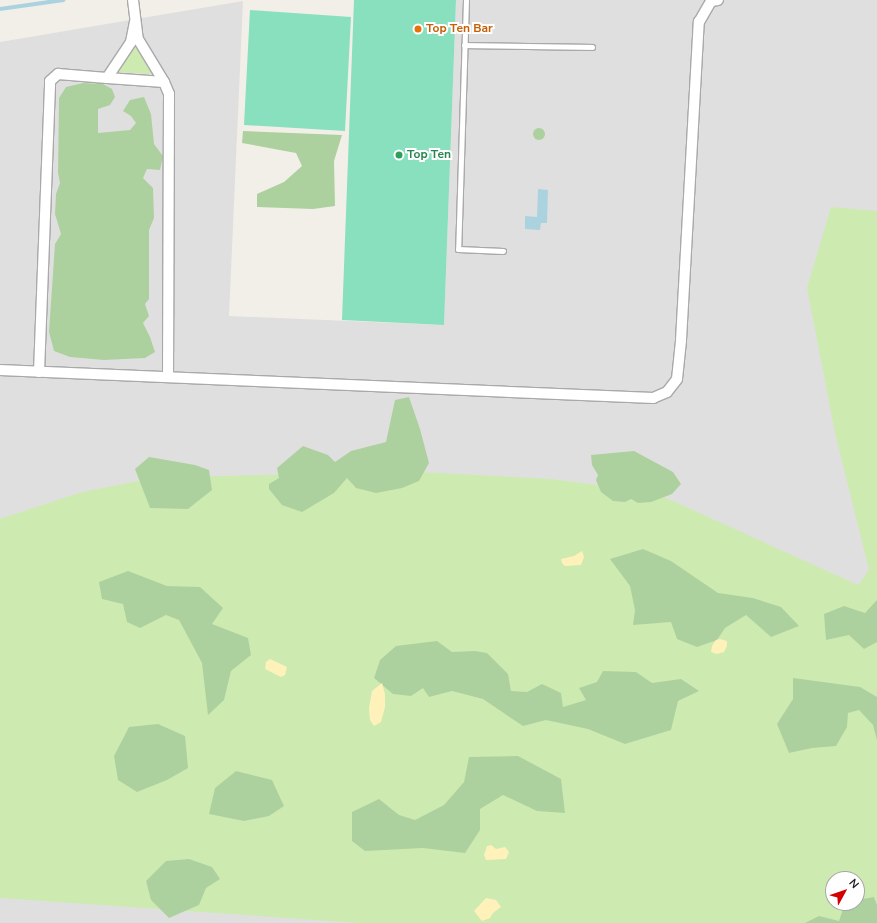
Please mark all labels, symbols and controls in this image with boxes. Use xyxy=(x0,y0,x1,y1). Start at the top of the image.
place label: Top Ten Bar xyxy=(426,22,493,36)
marker: Top Ten Bar xyxy=(413,24,423,34)
place label: Top Ten xyxy=(407,148,451,162)
marker: Top Ten xyxy=(394,150,404,160)
north arrow xyxy=(825,871,865,911)
text: N xyxy=(845,876,862,892)

